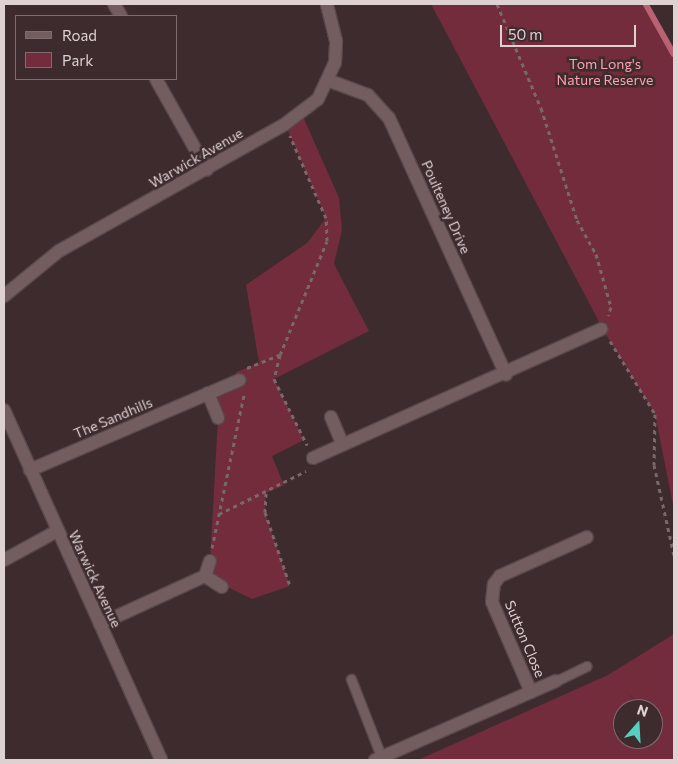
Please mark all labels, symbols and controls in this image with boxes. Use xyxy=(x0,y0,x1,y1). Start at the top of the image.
legend xyxy=(15,15,178,80)
scale bar xyxy=(503,15,639,47)
text: 50 m xyxy=(508,25,542,43)
text: Road xyxy=(62,26,97,44)
text: Park xyxy=(62,51,93,69)
park label: Tom Long's Nature Reserve xyxy=(557,56,653,88)
street label: Warwick Avenue xyxy=(146,124,246,192)
street label: Poulteney Drive xyxy=(418,158,474,256)
street label: The Sandhills xyxy=(71,394,155,442)
street label: Warwick Avenue xyxy=(65,528,125,630)
street label: Sutton Close xyxy=(501,598,549,680)
north arrow xyxy=(613,699,663,749)
text: N xyxy=(635,701,650,720)

